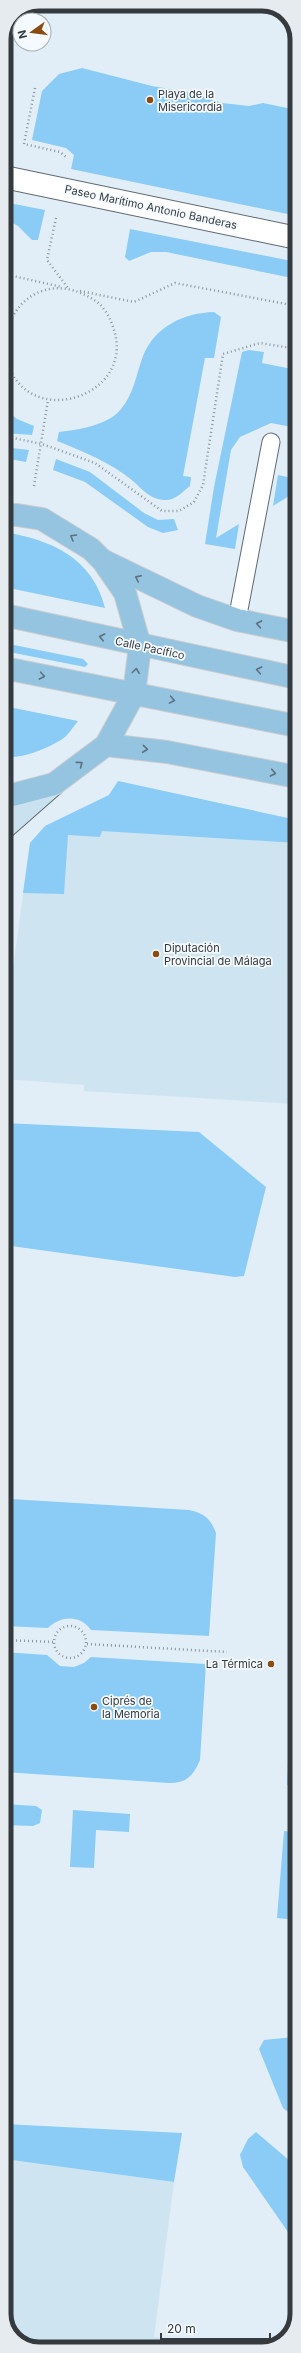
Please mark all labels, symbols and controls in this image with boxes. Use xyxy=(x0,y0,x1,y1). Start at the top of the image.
north arrow xyxy=(12,12,52,52)
text: N xyxy=(14,29,30,40)
place label: Playa de la Misericordia xyxy=(158,87,222,114)
marker: Playa de la Misericordia xyxy=(145,95,155,105)
street label: Paseo Marítimo Antonio Banderas xyxy=(63,182,239,232)
one-way arrow xyxy=(70,535,77,542)
one-way arrow xyxy=(135,575,142,583)
one-way arrow xyxy=(255,621,262,629)
one-way arrow xyxy=(98,633,105,641)
street label: Calle Pacífico xyxy=(114,634,186,662)
one-way arrow xyxy=(256,667,262,675)
one-way arrow xyxy=(132,668,141,674)
one-way arrow xyxy=(39,671,45,679)
one-way arrow xyxy=(169,696,175,704)
one-way arrow xyxy=(142,745,148,754)
one-way arrow xyxy=(76,762,83,769)
one-way arrow xyxy=(270,768,276,776)
place label: Diputación Provincial de Málaga xyxy=(164,941,272,968)
marker: Diputación Provincial de Málaga xyxy=(151,949,161,959)
place label: La Térmica xyxy=(206,1657,263,1671)
marker: La Térmica xyxy=(266,1659,276,1669)
place label: Ciprés de la Memoria xyxy=(102,1694,160,1721)
marker: Ciprés de la Memoria xyxy=(89,1702,99,1712)
scale bar xyxy=(161,2315,270,2341)
text: 20 m xyxy=(167,2321,196,2336)

